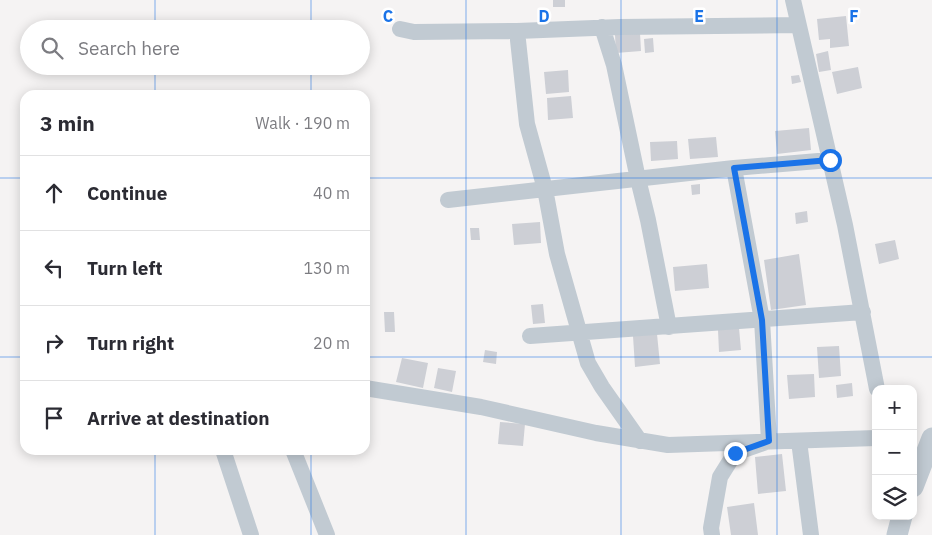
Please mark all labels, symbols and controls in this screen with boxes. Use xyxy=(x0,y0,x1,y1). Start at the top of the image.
text: C xyxy=(383,6,393,26)
text: D xyxy=(538,6,550,26)
text: E xyxy=(694,6,704,26)
text: F xyxy=(849,6,859,26)
search box xyxy=(20,20,370,75)
icon: search xyxy=(38,34,66,62)
text: Search here xyxy=(78,36,180,60)
text: 3 min xyxy=(40,109,95,137)
text: Walk · 190 m xyxy=(255,113,350,133)
route start xyxy=(819,149,842,172)
icon: ahead xyxy=(40,179,68,207)
text: Continue xyxy=(87,181,167,205)
text: 40 m xyxy=(313,183,350,203)
icon: left xyxy=(40,254,68,282)
text: Turn left xyxy=(87,256,163,280)
text: 130 m xyxy=(303,258,350,278)
icon: right xyxy=(40,329,68,357)
text: Turn right xyxy=(87,331,174,355)
text: 20 m xyxy=(313,333,350,353)
map controls xyxy=(872,385,917,520)
button: + xyxy=(872,385,917,430)
icon: arrive xyxy=(40,404,68,432)
text: Arrive at destination xyxy=(87,406,270,430)
button: − xyxy=(872,430,917,475)
route end xyxy=(724,442,747,465)
button: layers xyxy=(872,475,917,520)

